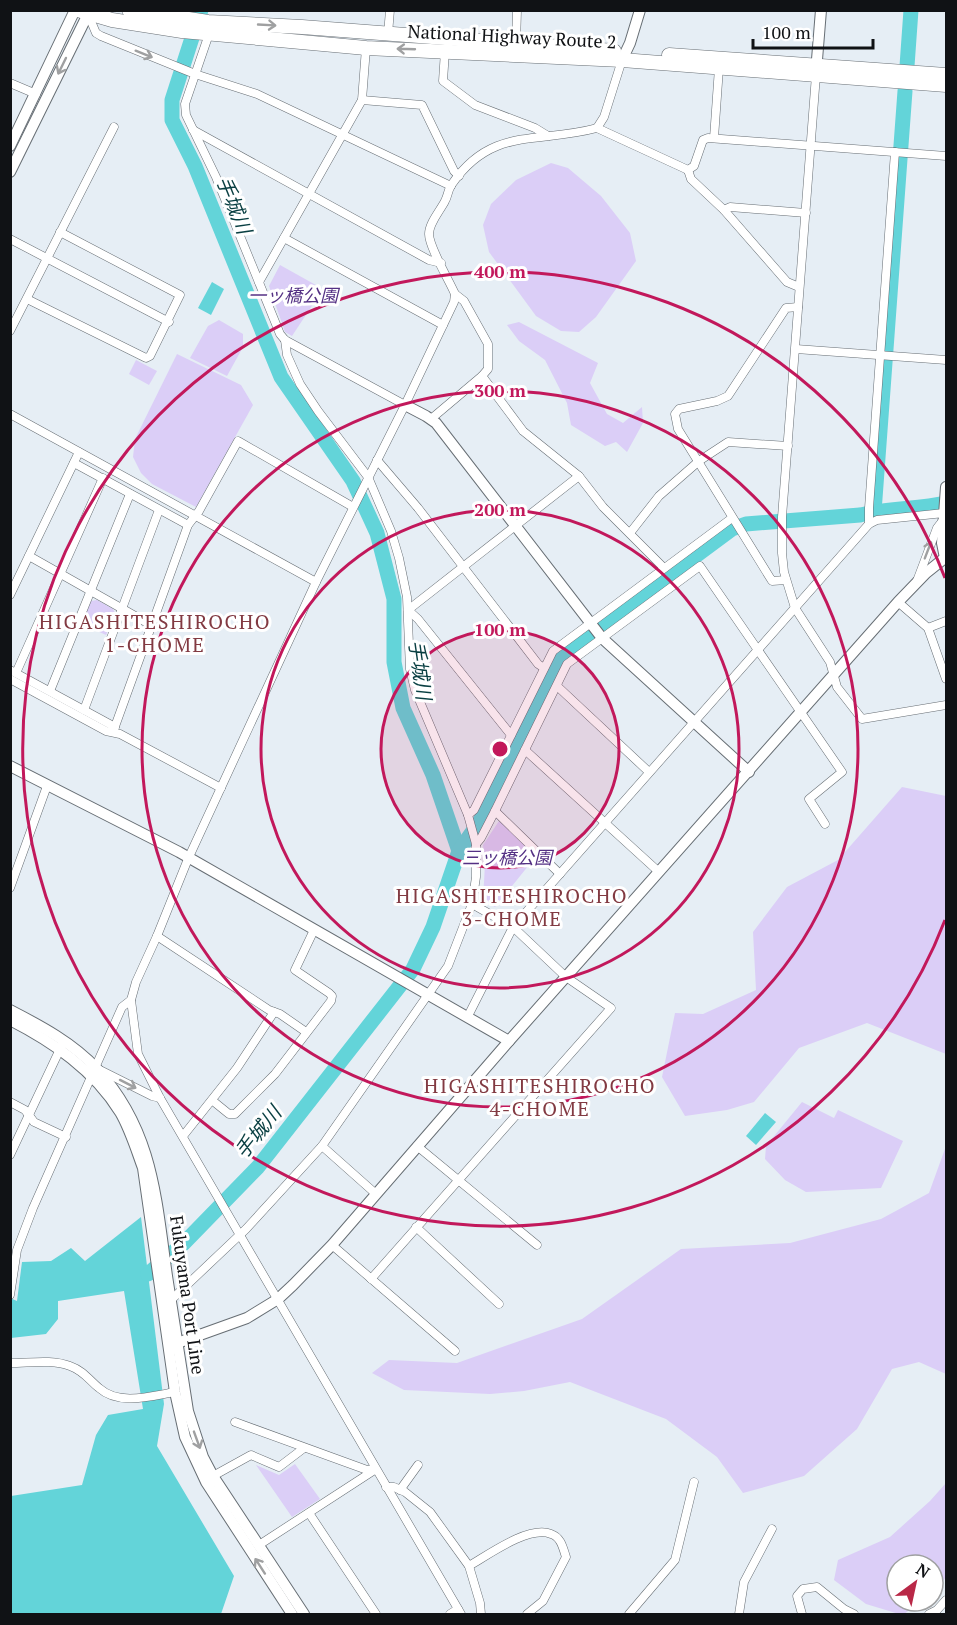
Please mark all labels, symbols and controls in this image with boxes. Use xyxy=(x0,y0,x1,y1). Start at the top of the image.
scale bar xyxy=(753,12,873,50)
one-way arrow xyxy=(256,19,276,30)
street label: National Highway Route 2 xyxy=(407,19,617,53)
text: 100 m xyxy=(762,20,811,44)
one-way arrow xyxy=(397,44,417,55)
one-way arrow xyxy=(134,49,153,60)
one-way arrow xyxy=(56,57,68,75)
water label: 手城川 xyxy=(211,172,259,240)
text: 400 m xyxy=(474,259,526,283)
park label: 一ッ橋公園 xyxy=(248,283,341,307)
text: 300 m xyxy=(474,378,526,402)
text: 200 m xyxy=(474,497,526,521)
one-way arrow xyxy=(924,541,935,560)
district label: HIGASHITESHIROCHO 1-CHOME xyxy=(39,608,271,658)
text: 100 m xyxy=(474,617,526,641)
water label: 手城川 xyxy=(403,638,438,703)
centre of rings xyxy=(490,739,510,759)
park label: 三ッ橋公園 xyxy=(462,845,555,869)
district label: HIGASHITESHIROCHO 3-CHOME xyxy=(396,882,628,932)
district label: HIGASHITESHIROCHO 4-CHOME xyxy=(424,1072,656,1122)
one-way arrow xyxy=(118,1079,136,1090)
water label: 手城川 xyxy=(228,1098,288,1163)
street label: Fukuyama Port Line xyxy=(165,1214,211,1376)
one-way arrow xyxy=(193,1430,204,1449)
north arrow xyxy=(885,1553,945,1613)
one-way arrow xyxy=(254,1558,266,1574)
text: N xyxy=(912,1558,934,1583)

